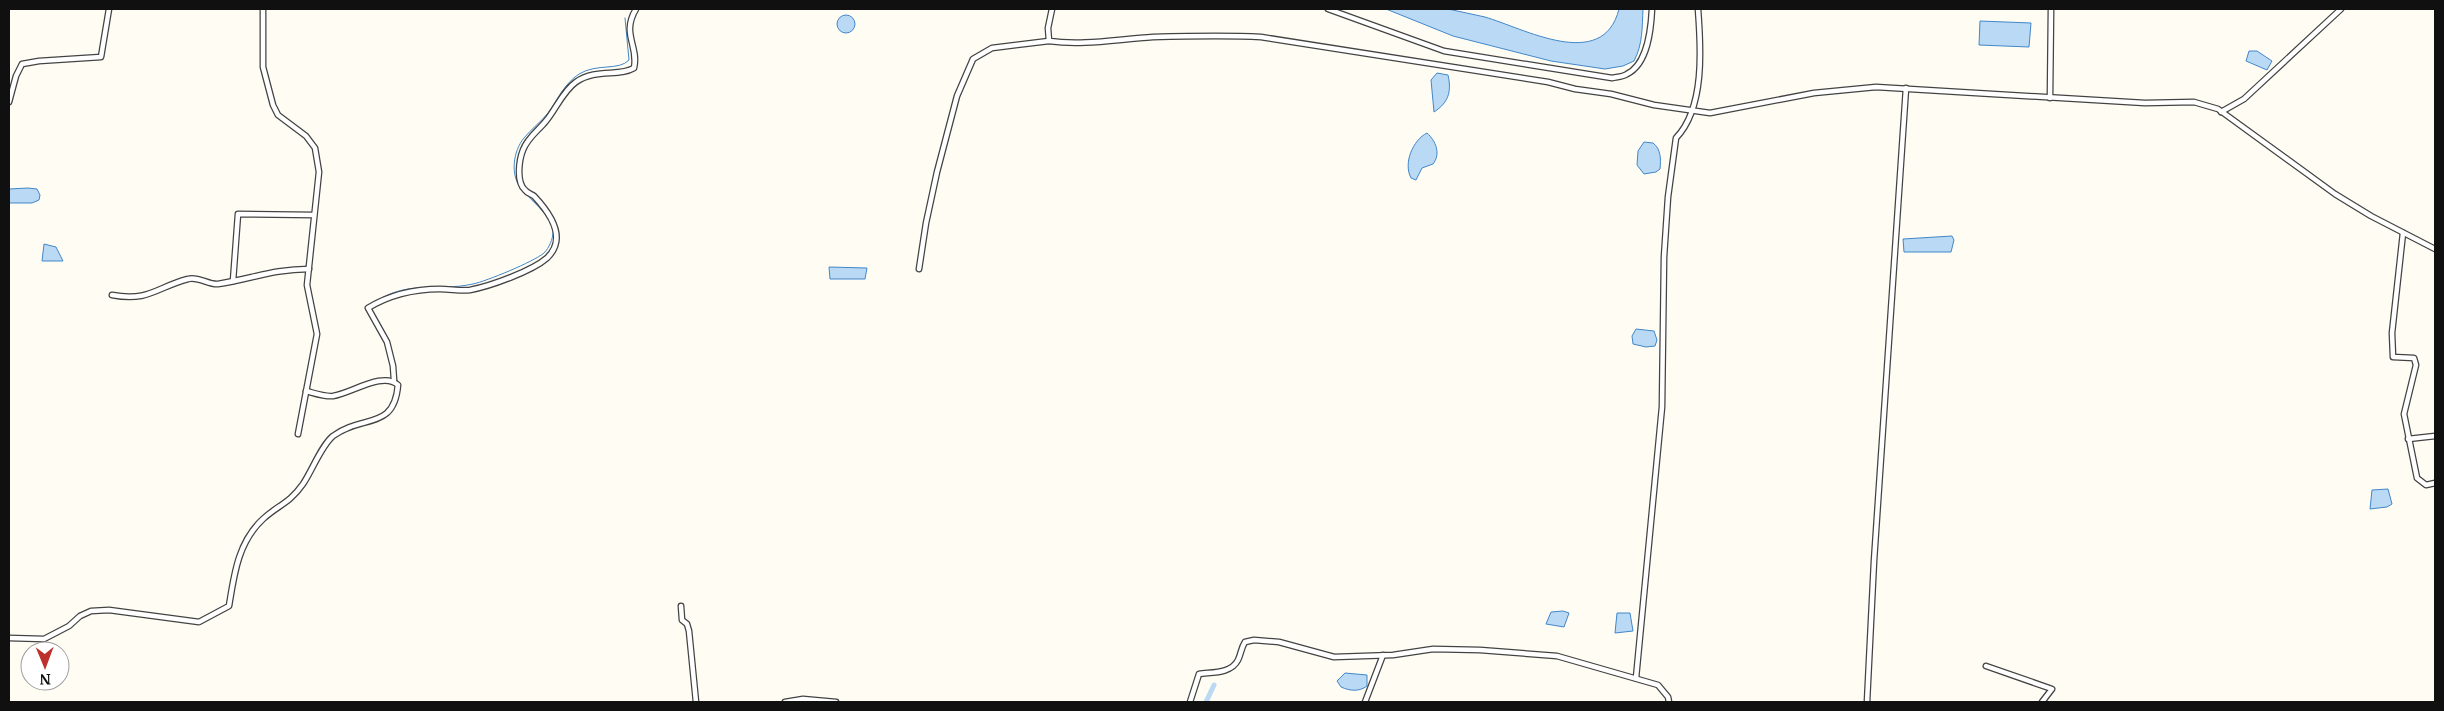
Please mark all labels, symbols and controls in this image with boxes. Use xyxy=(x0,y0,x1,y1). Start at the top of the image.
north arrow xyxy=(20,641,70,691)
text: N xyxy=(40,670,51,688)

